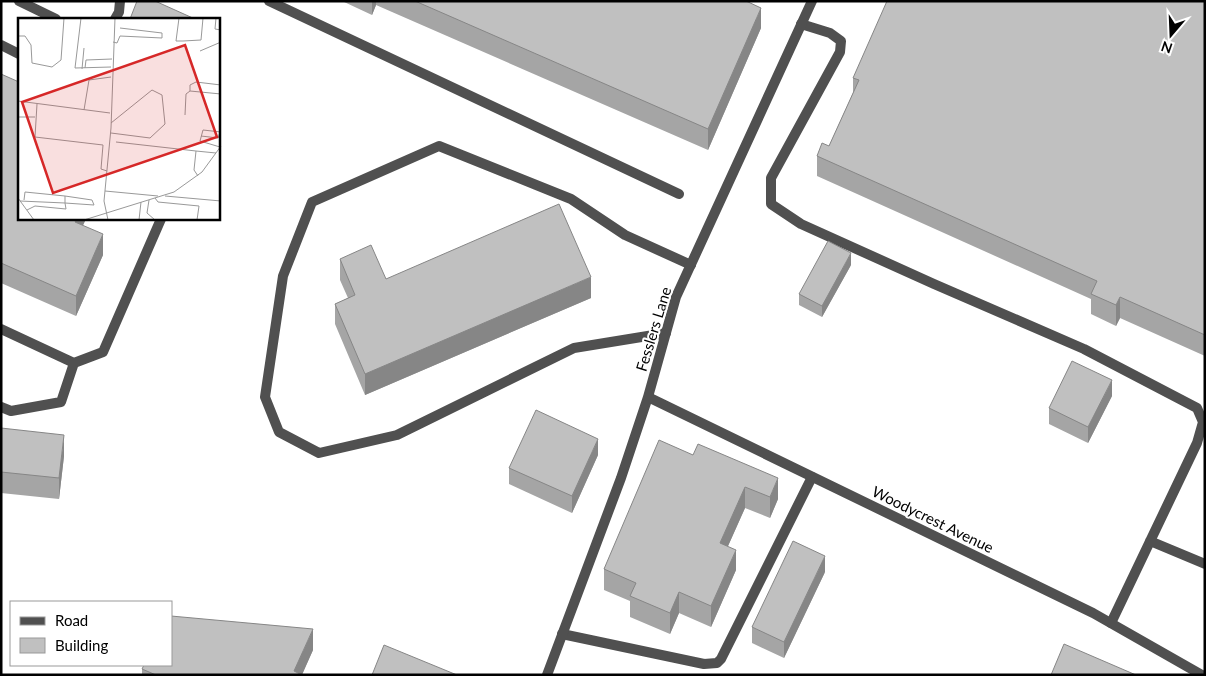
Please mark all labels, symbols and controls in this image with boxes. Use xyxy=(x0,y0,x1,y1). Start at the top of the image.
north arrow xyxy=(1146,10,1196,60)
inset map xyxy=(18,18,220,220)
text: N xyxy=(1159,38,1174,58)
street label: Fesslers Lane xyxy=(632,285,674,373)
street label: Woodycrest Avenue xyxy=(869,482,997,556)
legend xyxy=(10,601,172,666)
text: Road xyxy=(55,611,88,629)
text: Building xyxy=(55,636,108,654)

